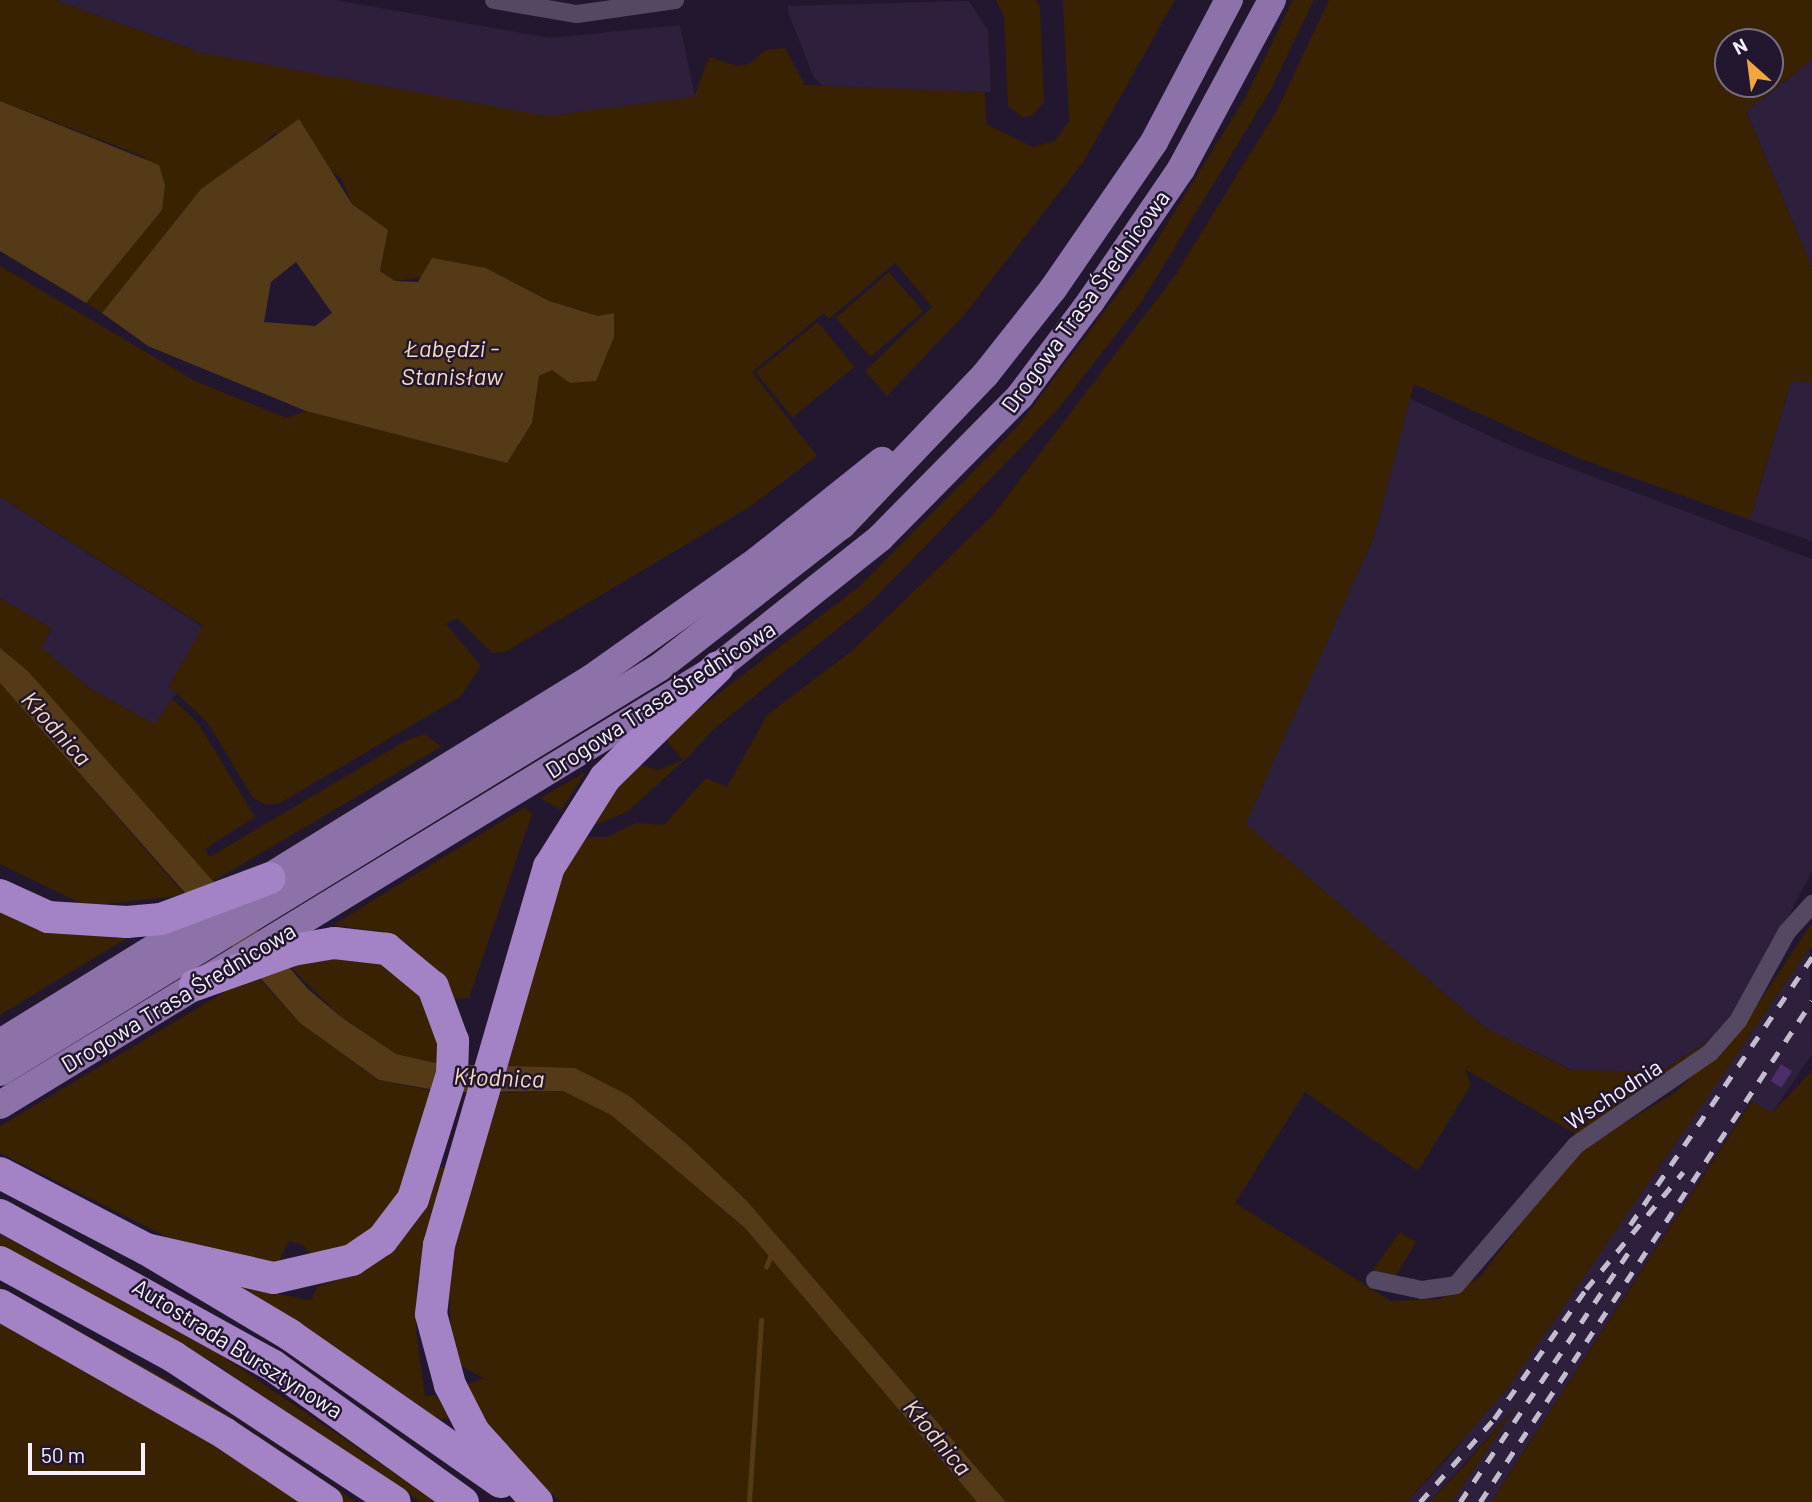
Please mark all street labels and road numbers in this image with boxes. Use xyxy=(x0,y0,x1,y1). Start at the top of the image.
street label: Drogowa Trasa Średnicowa xyxy=(995,184,1175,418)
street label: Drogowa Trasa Średnicowa xyxy=(540,614,780,784)
street label: Drogowa Trasa Średnicowa xyxy=(56,916,300,1078)
street label: Wschodnia xyxy=(1559,1052,1667,1136)
street label: Autostrada Bursztynowa xyxy=(128,1272,348,1424)

